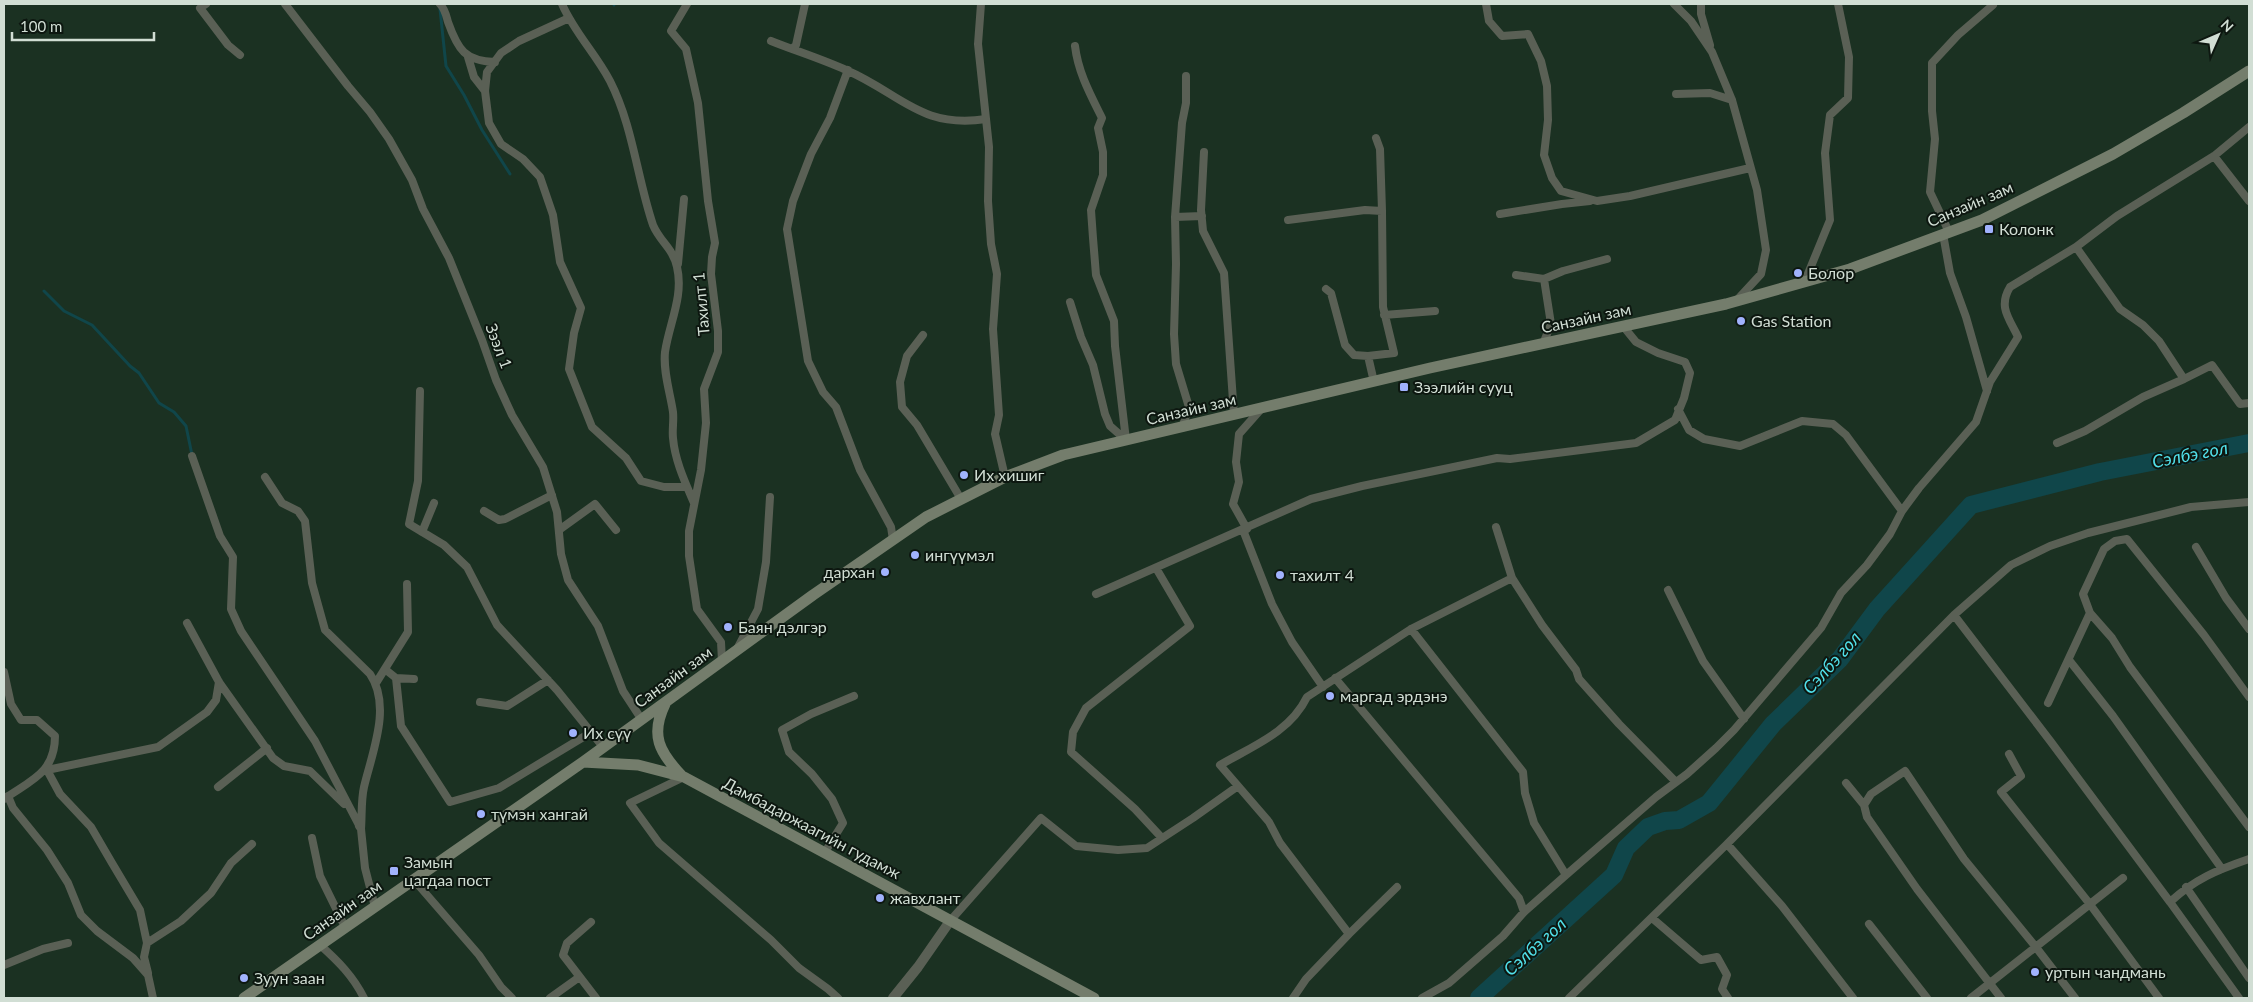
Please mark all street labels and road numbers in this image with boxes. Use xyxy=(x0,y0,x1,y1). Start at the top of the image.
street label: Санзайн зам xyxy=(1924,177,2016,230)
street label: Тахилт 1 xyxy=(688,272,713,337)
street label: Санзайн зам xyxy=(1539,299,1633,336)
street label: Зээл 1 xyxy=(482,321,517,371)
street label: Санзайн зам xyxy=(1144,389,1238,428)
street label: Санзайн зам xyxy=(630,642,715,711)
street label: Дамбадаржаагийн гудамж xyxy=(720,773,904,883)
street label: Санзайн зам xyxy=(299,876,385,944)

